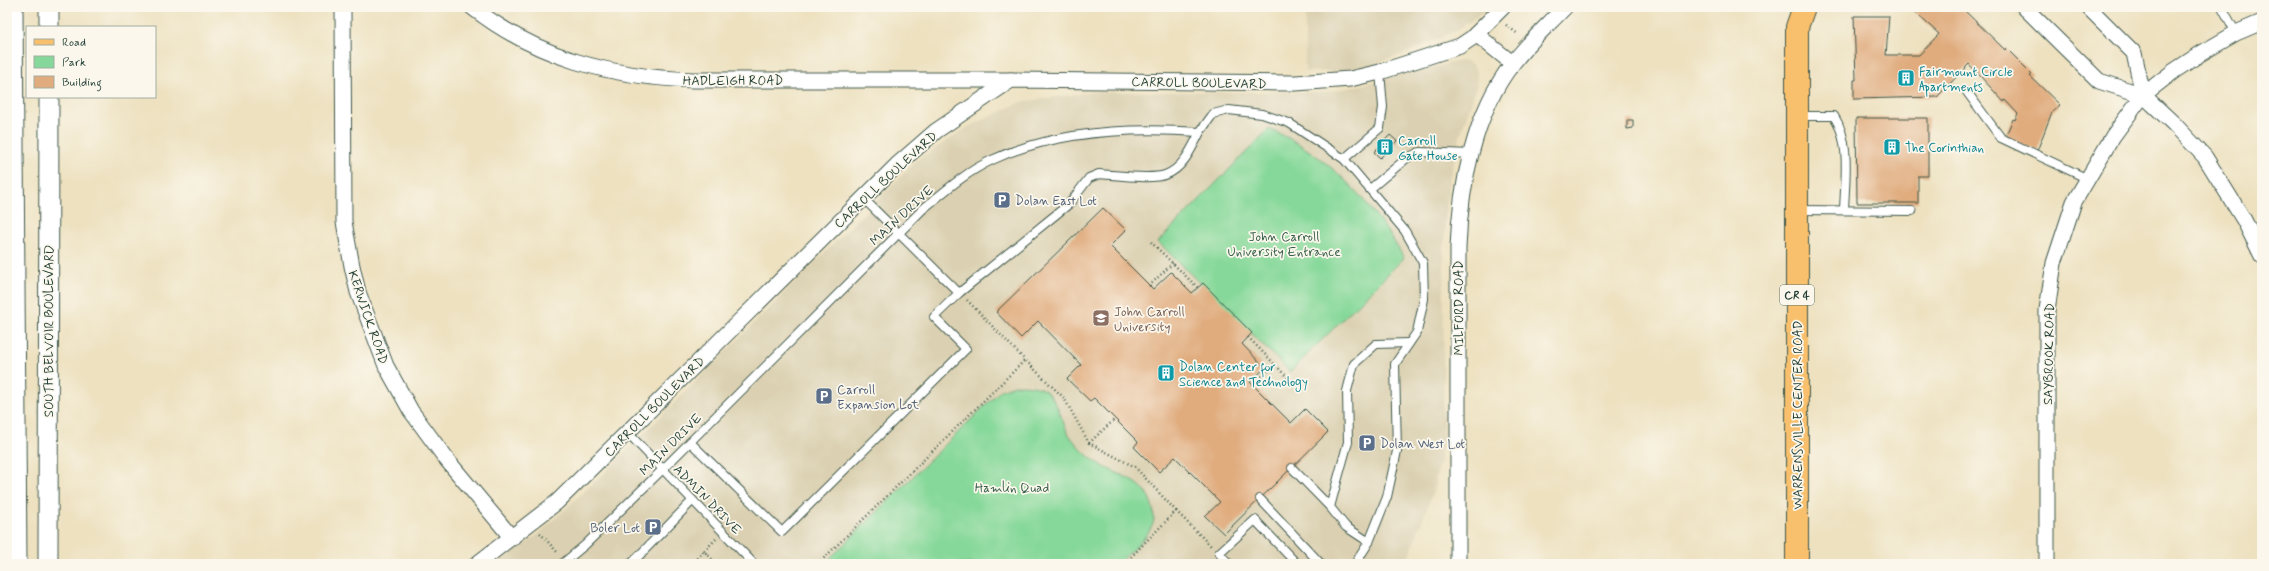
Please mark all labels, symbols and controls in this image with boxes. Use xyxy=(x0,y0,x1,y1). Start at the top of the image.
legend xyxy=(26,26,156,98)
text: Road xyxy=(62,35,86,51)
text: Park xyxy=(62,55,86,71)
place label: Fairmount Circle Apartments xyxy=(1919,64,2013,97)
building icon: Fairmount Circle Apartments xyxy=(1896,68,1916,88)
street label: HADLEIGH ROAD xyxy=(683,73,783,90)
street label: CARROLL BOULEVARD xyxy=(1131,74,1267,93)
text: Building xyxy=(62,75,102,92)
street label: CARROLL BOULEVARD xyxy=(831,128,941,232)
place label: Carroll Gate House xyxy=(1398,133,1458,165)
building icon: Carroll Gate House xyxy=(1375,137,1395,157)
building icon: The Corinthian xyxy=(1882,137,1902,157)
place label: The Corinthian xyxy=(1905,140,1984,157)
street label: MAIN DRIVE xyxy=(866,182,938,250)
parking icon: Dolan East Lot xyxy=(992,190,1012,210)
place label: Dolan East Lot xyxy=(1015,193,1097,210)
park label: John Carroll University Entrance xyxy=(1227,229,1341,261)
street label: SOUTH BELVOIR BOULEVARD xyxy=(41,245,58,417)
street label: MILFORD ROAD xyxy=(1451,261,1468,355)
street label: KERWICK ROAD xyxy=(344,268,392,367)
road number: CR 4 xyxy=(1780,285,1814,305)
street label: SAYBROOK ROAD xyxy=(2040,303,2059,405)
place label: John Carroll University xyxy=(1114,304,1185,336)
school or university icon: John Carroll University xyxy=(1091,308,1111,328)
street label: WARRENSVILLE CENTER ROAD xyxy=(1790,321,1807,509)
street label: CARROLL BOULEVARD xyxy=(601,353,709,461)
place label: Dolan Center for Science and Technology xyxy=(1179,359,1308,392)
building icon: Dolan Center for Science and Technology xyxy=(1156,363,1176,383)
place label: Carroll Expansion Lot xyxy=(837,382,919,414)
parking icon: Carroll Expansion Lot xyxy=(814,386,834,406)
street label: MAIN DRIVE xyxy=(636,410,706,480)
parking icon: Dolan West Lot xyxy=(1357,433,1377,453)
place label: Dolan West Lot xyxy=(1380,436,1465,453)
street label: ADMIN DRIVE xyxy=(669,461,745,539)
park label: Hamlin Quad xyxy=(975,480,1049,497)
parking icon: Boler Lot xyxy=(643,517,663,537)
place label: Boler Lot xyxy=(590,520,640,537)

